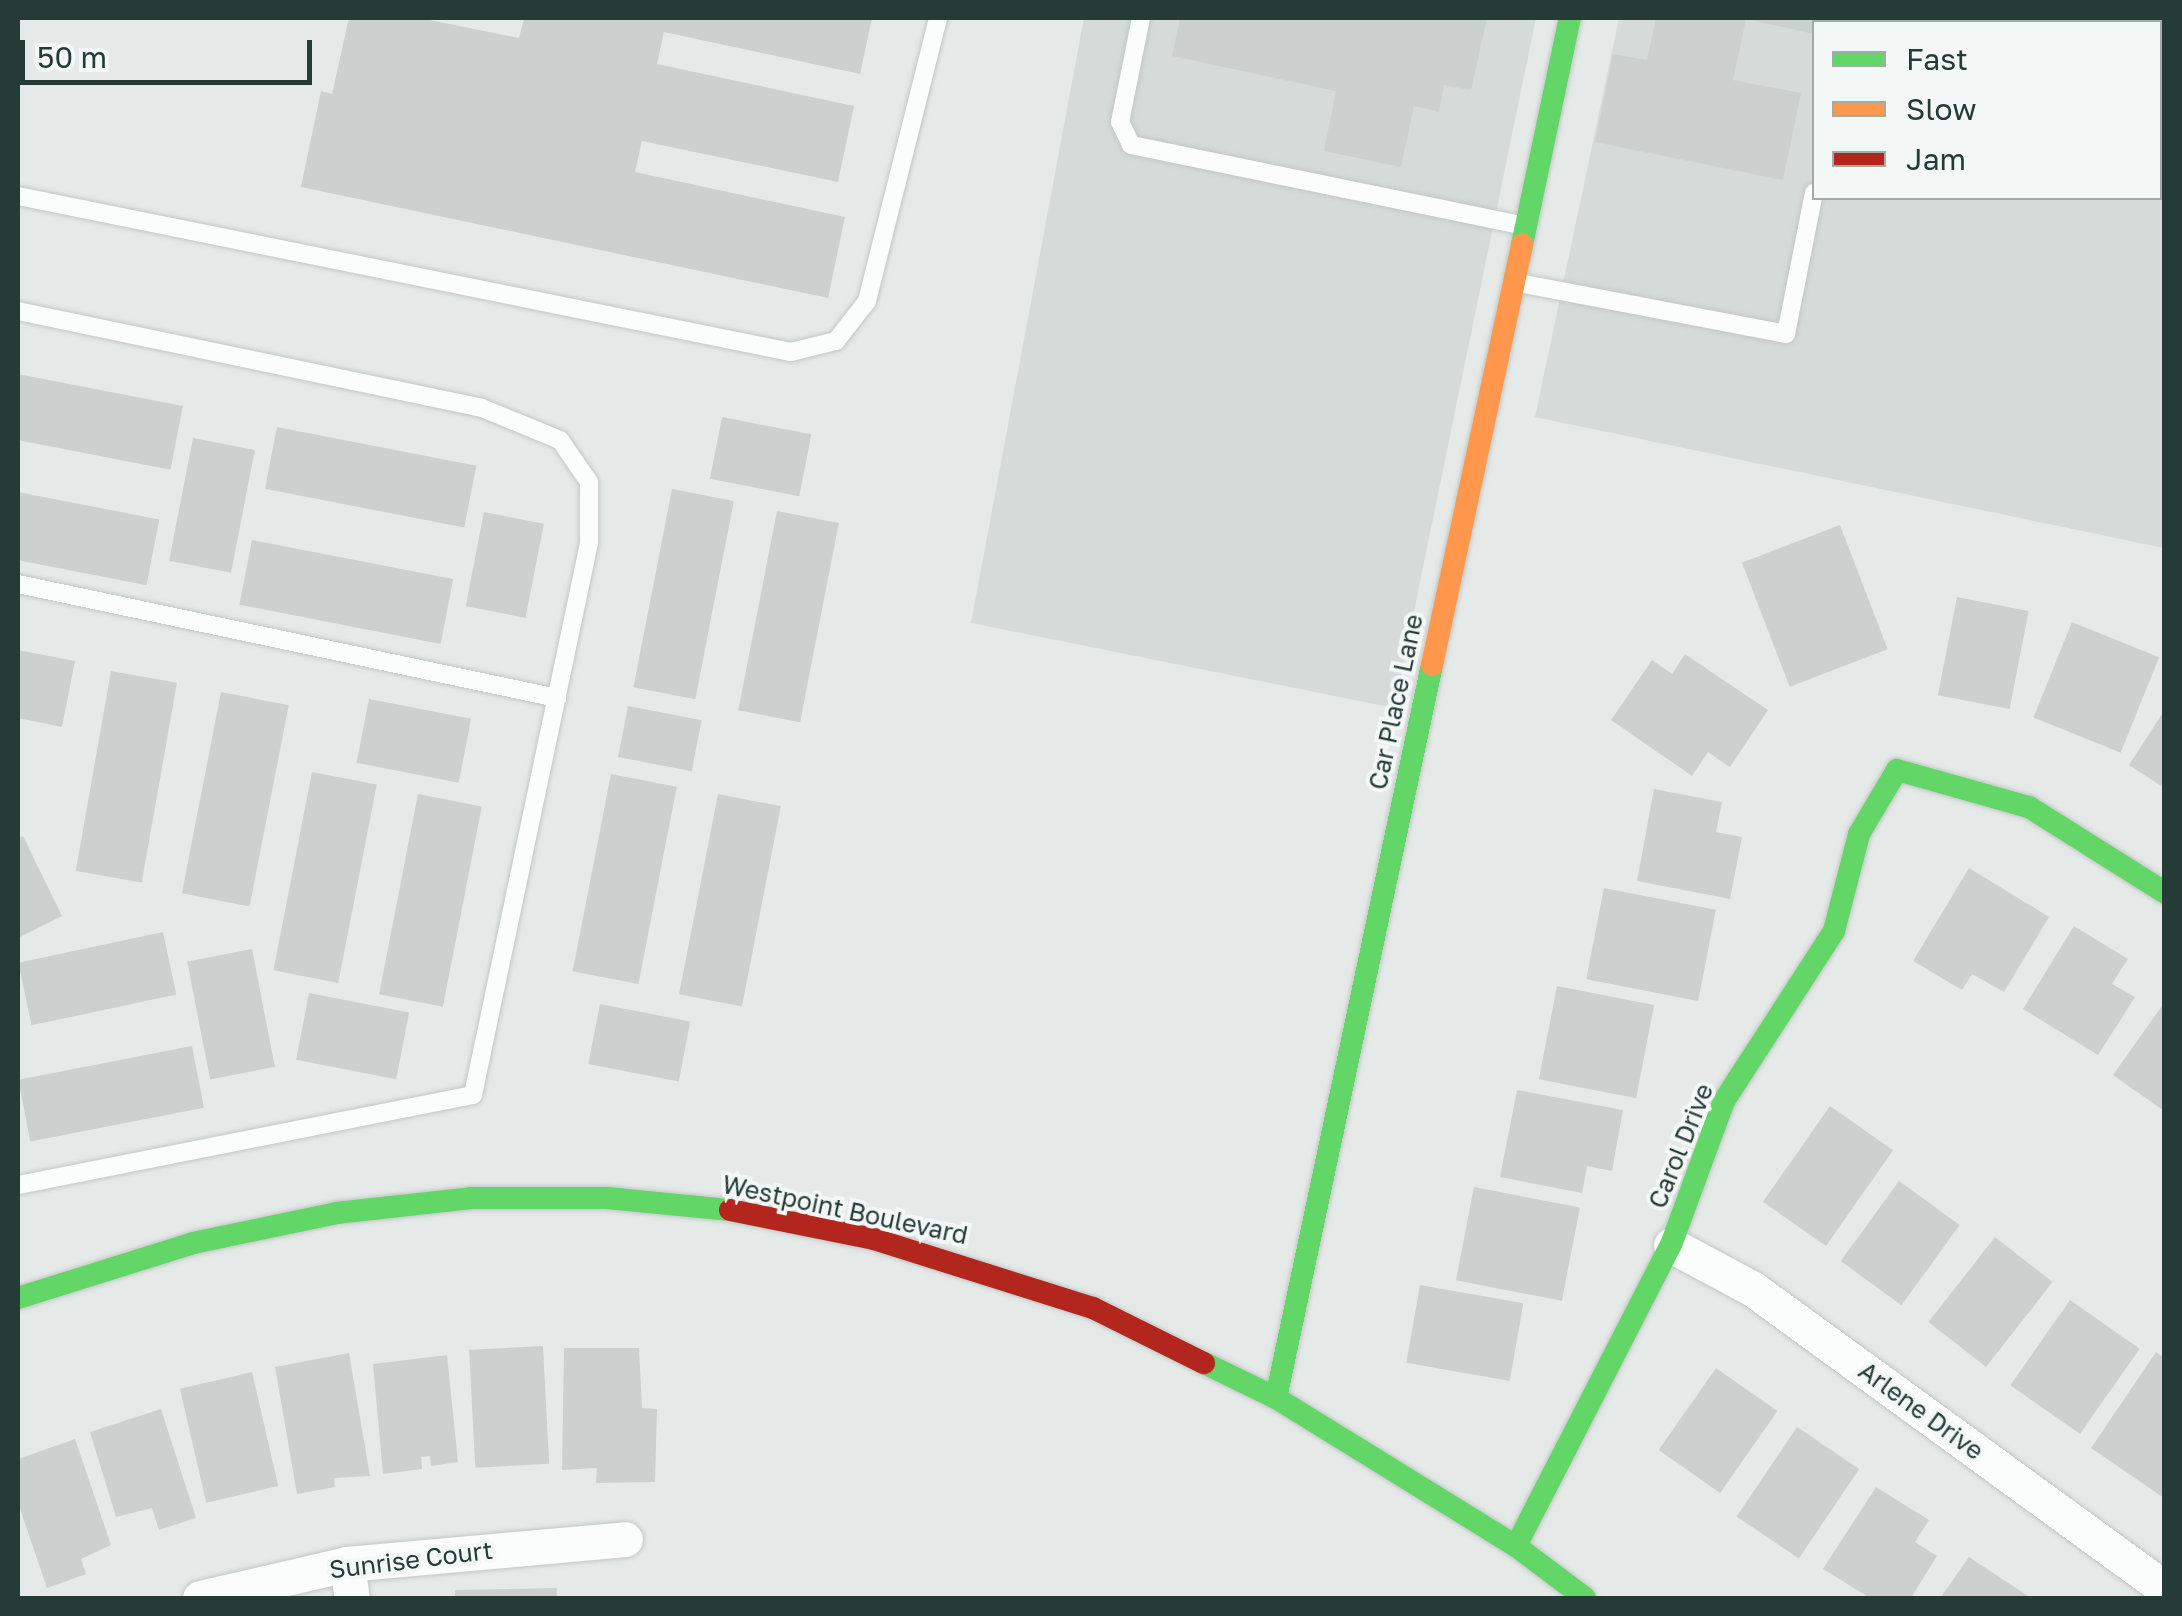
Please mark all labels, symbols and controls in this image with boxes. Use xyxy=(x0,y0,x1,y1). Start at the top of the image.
scale bar xyxy=(25,20,318,82)
legend xyxy=(1812,20,2162,200)
text: 50 m xyxy=(37,39,107,75)
text: Fast xyxy=(1906,41,1968,77)
text: Slow xyxy=(1906,91,1977,127)
text: Jam xyxy=(1906,141,1966,177)
street label: Car Place Lane xyxy=(1363,612,1429,792)
street label: Carol Drive xyxy=(1642,1079,1720,1213)
street label: Westpoint Boulevard xyxy=(720,1169,970,1251)
street label: Arlene Drive xyxy=(1853,1356,1989,1466)
street label: Sunrise Court xyxy=(328,1535,494,1585)

